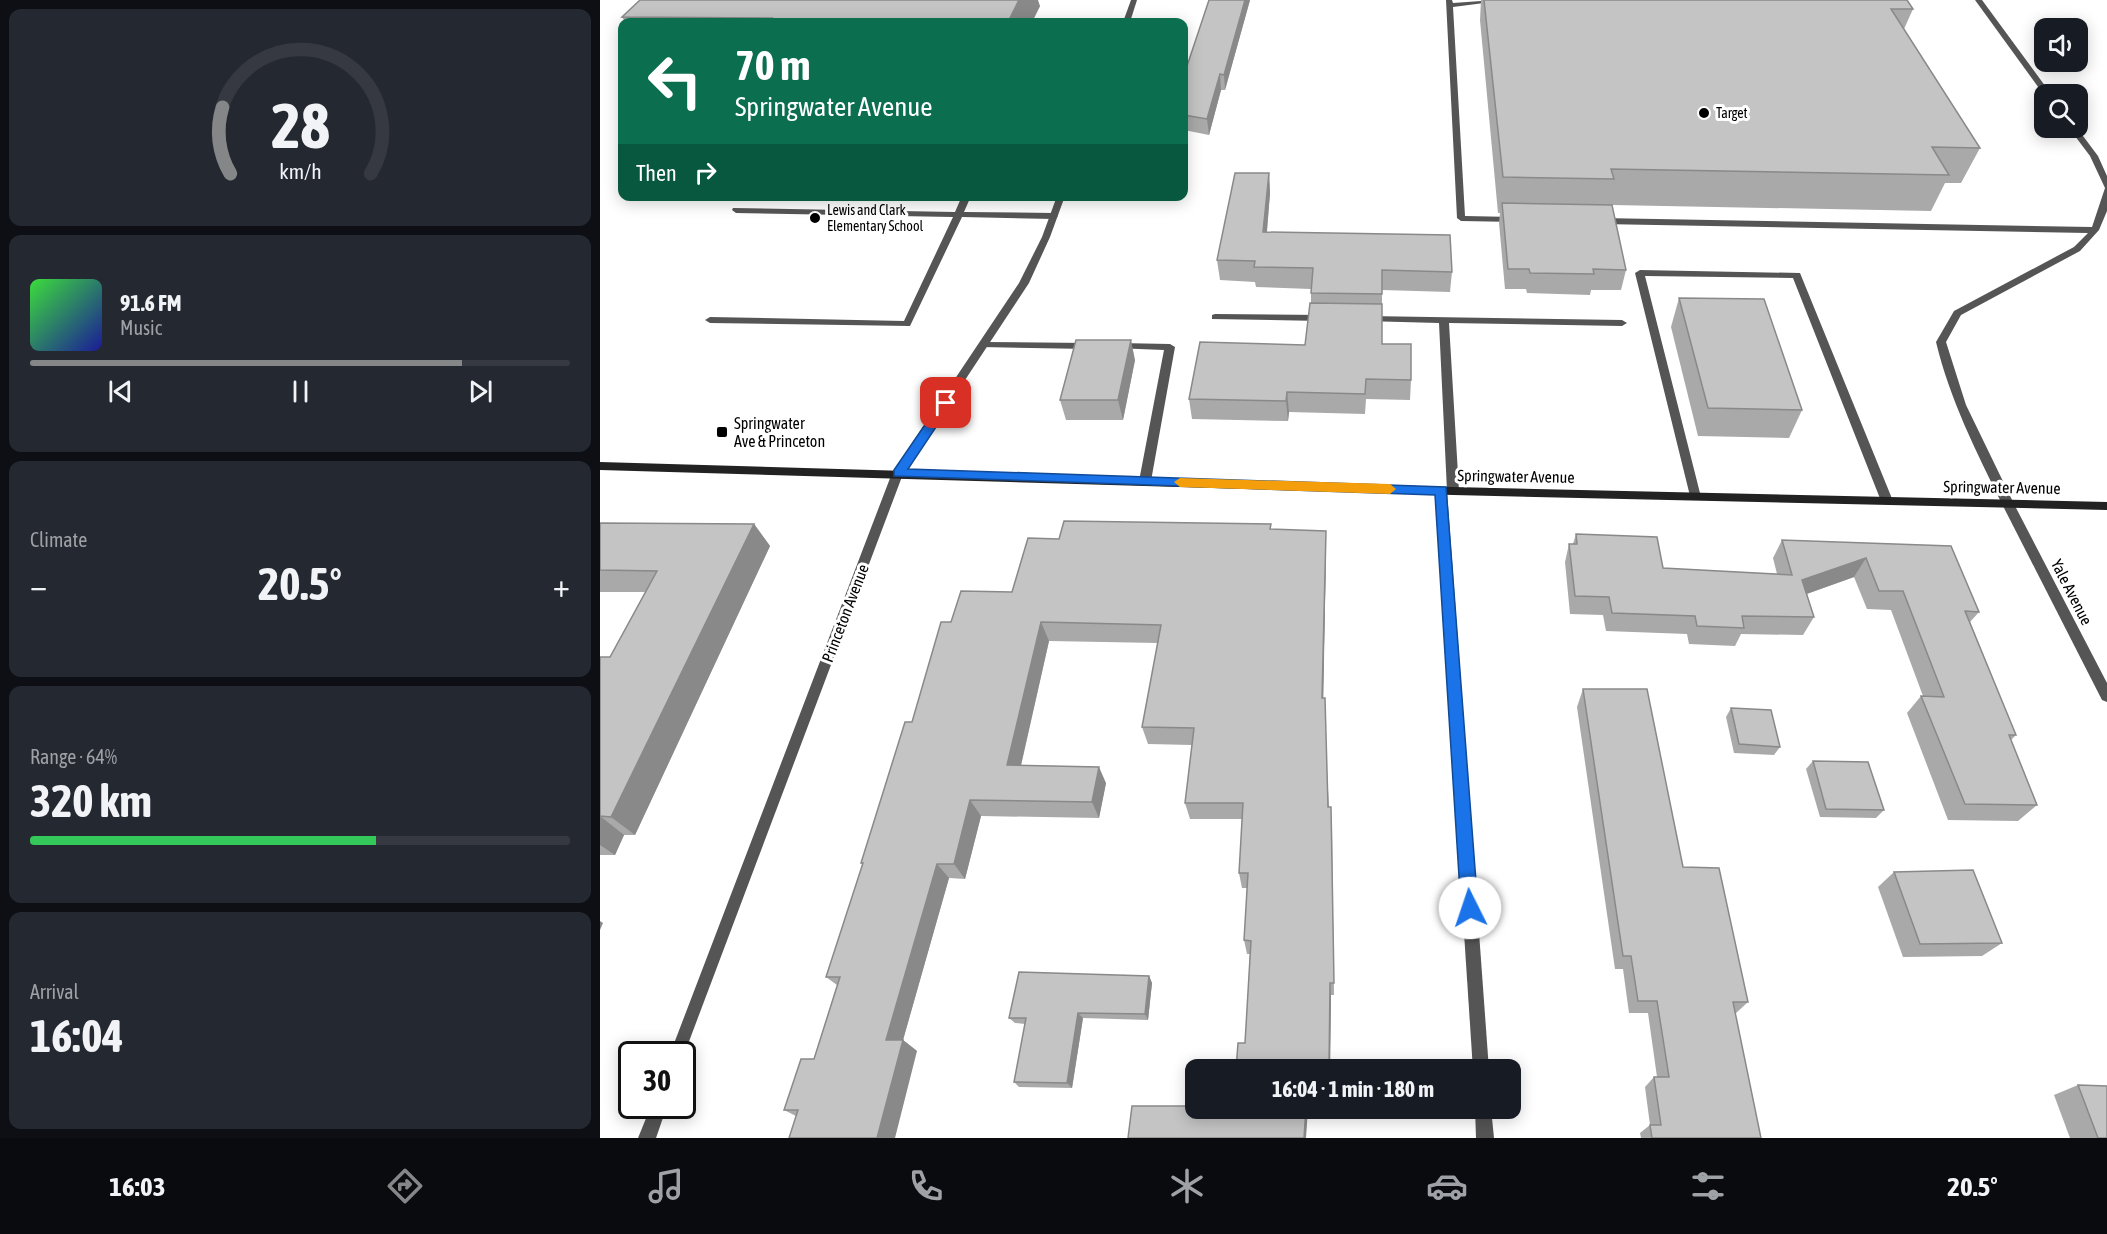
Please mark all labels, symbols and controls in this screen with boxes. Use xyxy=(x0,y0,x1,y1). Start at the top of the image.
map controls xyxy=(2034,18,2088,138)
button: sound xyxy=(2034,18,2088,72)
text: 70 m xyxy=(735,41,810,89)
icon: left xyxy=(636,42,714,120)
button: search xyxy=(2034,84,2088,138)
text: 28 xyxy=(271,91,329,162)
text: Springwater Avenue xyxy=(735,91,933,122)
place label: Target xyxy=(1716,105,1748,121)
marker: Target xyxy=(1697,106,1711,120)
icon: right xyxy=(689,156,722,189)
text: km/h xyxy=(279,160,321,185)
text: Then xyxy=(636,160,677,186)
place label: Lewis and Clark Elementary School xyxy=(827,202,923,234)
marker: Lewis and Clark Elementary School xyxy=(808,211,822,225)
text: 91.6 FM xyxy=(120,290,182,316)
text: Music xyxy=(120,316,162,339)
icon: previous xyxy=(104,375,137,408)
icon: pause xyxy=(284,375,317,408)
icon: next xyxy=(464,375,497,408)
pin xyxy=(920,377,971,428)
icon: arrive xyxy=(929,386,962,419)
place label: Springwater Ave & Princeton xyxy=(734,414,825,450)
marker: Springwater Ave & Princeton xyxy=(715,425,729,439)
street label: Springwater Avenue xyxy=(1457,466,1575,487)
street label: Springwater Avenue xyxy=(1943,477,2061,498)
text: Climate xyxy=(30,528,87,551)
street label: Yale Avenue xyxy=(2048,556,2096,628)
text: 20.5° xyxy=(258,558,342,610)
street label: Princeton Avenue xyxy=(818,562,872,664)
text: − xyxy=(30,566,47,604)
text: + xyxy=(553,566,570,604)
text: Range · 64% xyxy=(30,745,117,768)
text: 320 km xyxy=(30,775,152,827)
position arrow xyxy=(1438,876,1502,940)
text: Arrival xyxy=(30,980,79,1003)
text: 16:04 xyxy=(30,1010,124,1062)
speed limit sign: 30 xyxy=(618,1041,696,1119)
text: 16:04 · 1 min · 180 m xyxy=(1272,1076,1434,1102)
icon: directions xyxy=(384,1165,426,1207)
icon: music xyxy=(645,1165,687,1207)
icon: phone xyxy=(905,1165,947,1207)
icon: climate xyxy=(1166,1165,1208,1207)
icon: car xyxy=(1426,1165,1468,1207)
icon: filters xyxy=(1687,1165,1729,1207)
text: 16:03 xyxy=(109,1171,165,1202)
text: 20.5° xyxy=(1947,1171,1998,1202)

